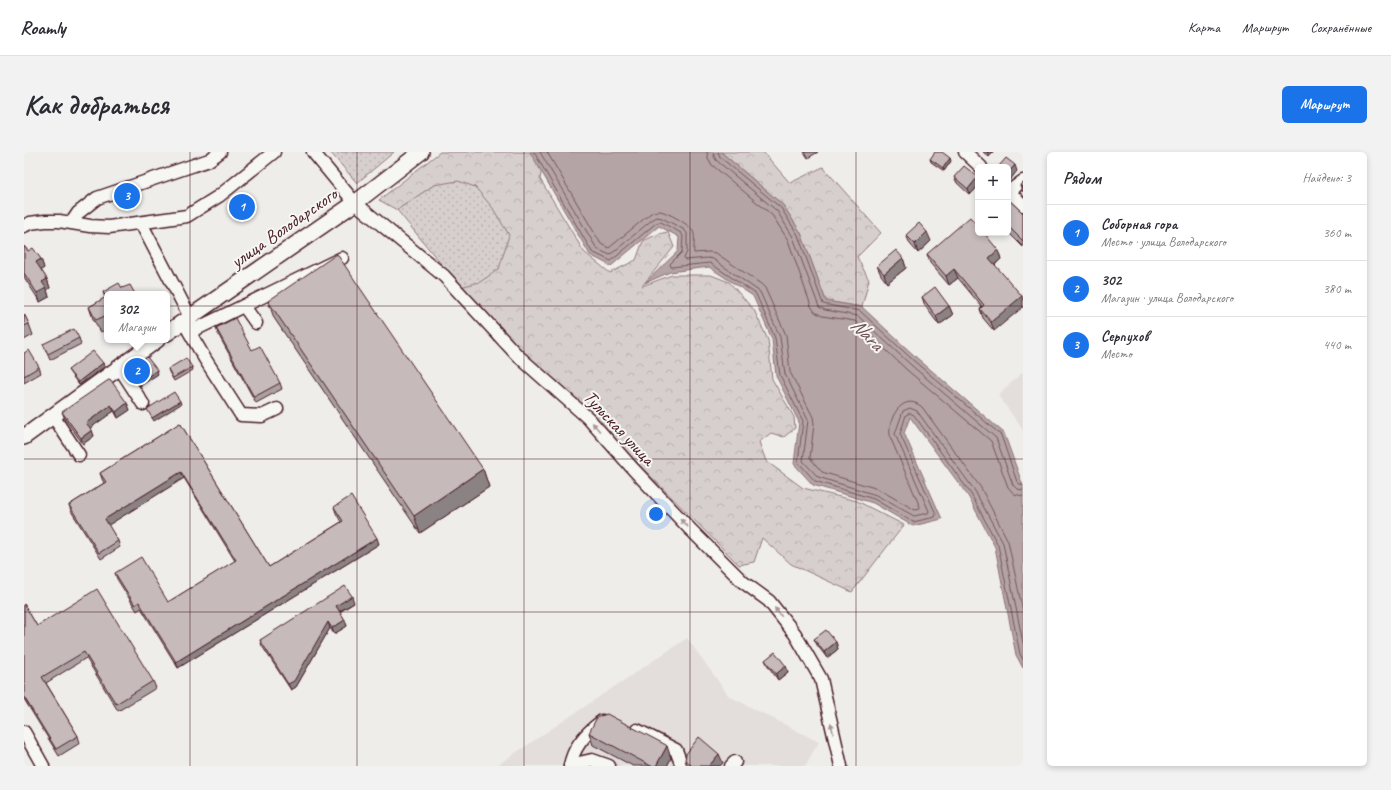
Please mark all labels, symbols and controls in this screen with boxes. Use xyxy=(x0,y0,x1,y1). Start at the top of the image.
text: Roamly xyxy=(20,16,66,40)
text: Карта xyxy=(1188,19,1220,36)
text: Маршрут xyxy=(1242,19,1288,36)
text: Сохранённые xyxy=(1310,19,1371,36)
button: Маршрут xyxy=(1282,86,1367,123)
text: Как добраться xyxy=(24,87,169,122)
map controls xyxy=(975,164,1011,236)
button: + xyxy=(975,164,1011,200)
text: Рядом xyxy=(1063,168,1101,189)
text: Найдено: 3 xyxy=(1303,170,1351,186)
pin: 3 xyxy=(114,181,140,211)
street label: улица Володарского xyxy=(225,181,344,274)
pin: 1 xyxy=(229,192,255,222)
button: − xyxy=(975,200,1011,236)
text: Соборная гора xyxy=(1101,215,1177,234)
text: 1 xyxy=(1073,225,1079,241)
text: 360 m xyxy=(1323,225,1351,241)
text: Место · улица Володарского xyxy=(1101,234,1226,250)
text: 302 xyxy=(1101,271,1121,290)
text: 2 xyxy=(1073,281,1079,297)
text: 380 m xyxy=(1323,281,1351,297)
text: Магазин · улица Володарского xyxy=(1101,290,1233,306)
popup xyxy=(104,291,170,343)
text: 302 xyxy=(118,300,138,319)
water label: Nara xyxy=(845,312,890,357)
text: Магазин xyxy=(118,319,156,335)
text: Серпухов xyxy=(1101,327,1149,346)
text: 3 xyxy=(1073,337,1079,353)
text: 440 m xyxy=(1323,337,1351,353)
text: Место xyxy=(1101,346,1132,362)
pin: 2 xyxy=(124,356,150,386)
street label: Тульская улица xyxy=(578,385,661,472)
one-way arrow xyxy=(591,422,600,432)
your location xyxy=(646,504,666,524)
one-way arrow xyxy=(679,518,689,528)
one-way arrow xyxy=(773,607,782,618)
one-way arrow xyxy=(829,722,835,734)

